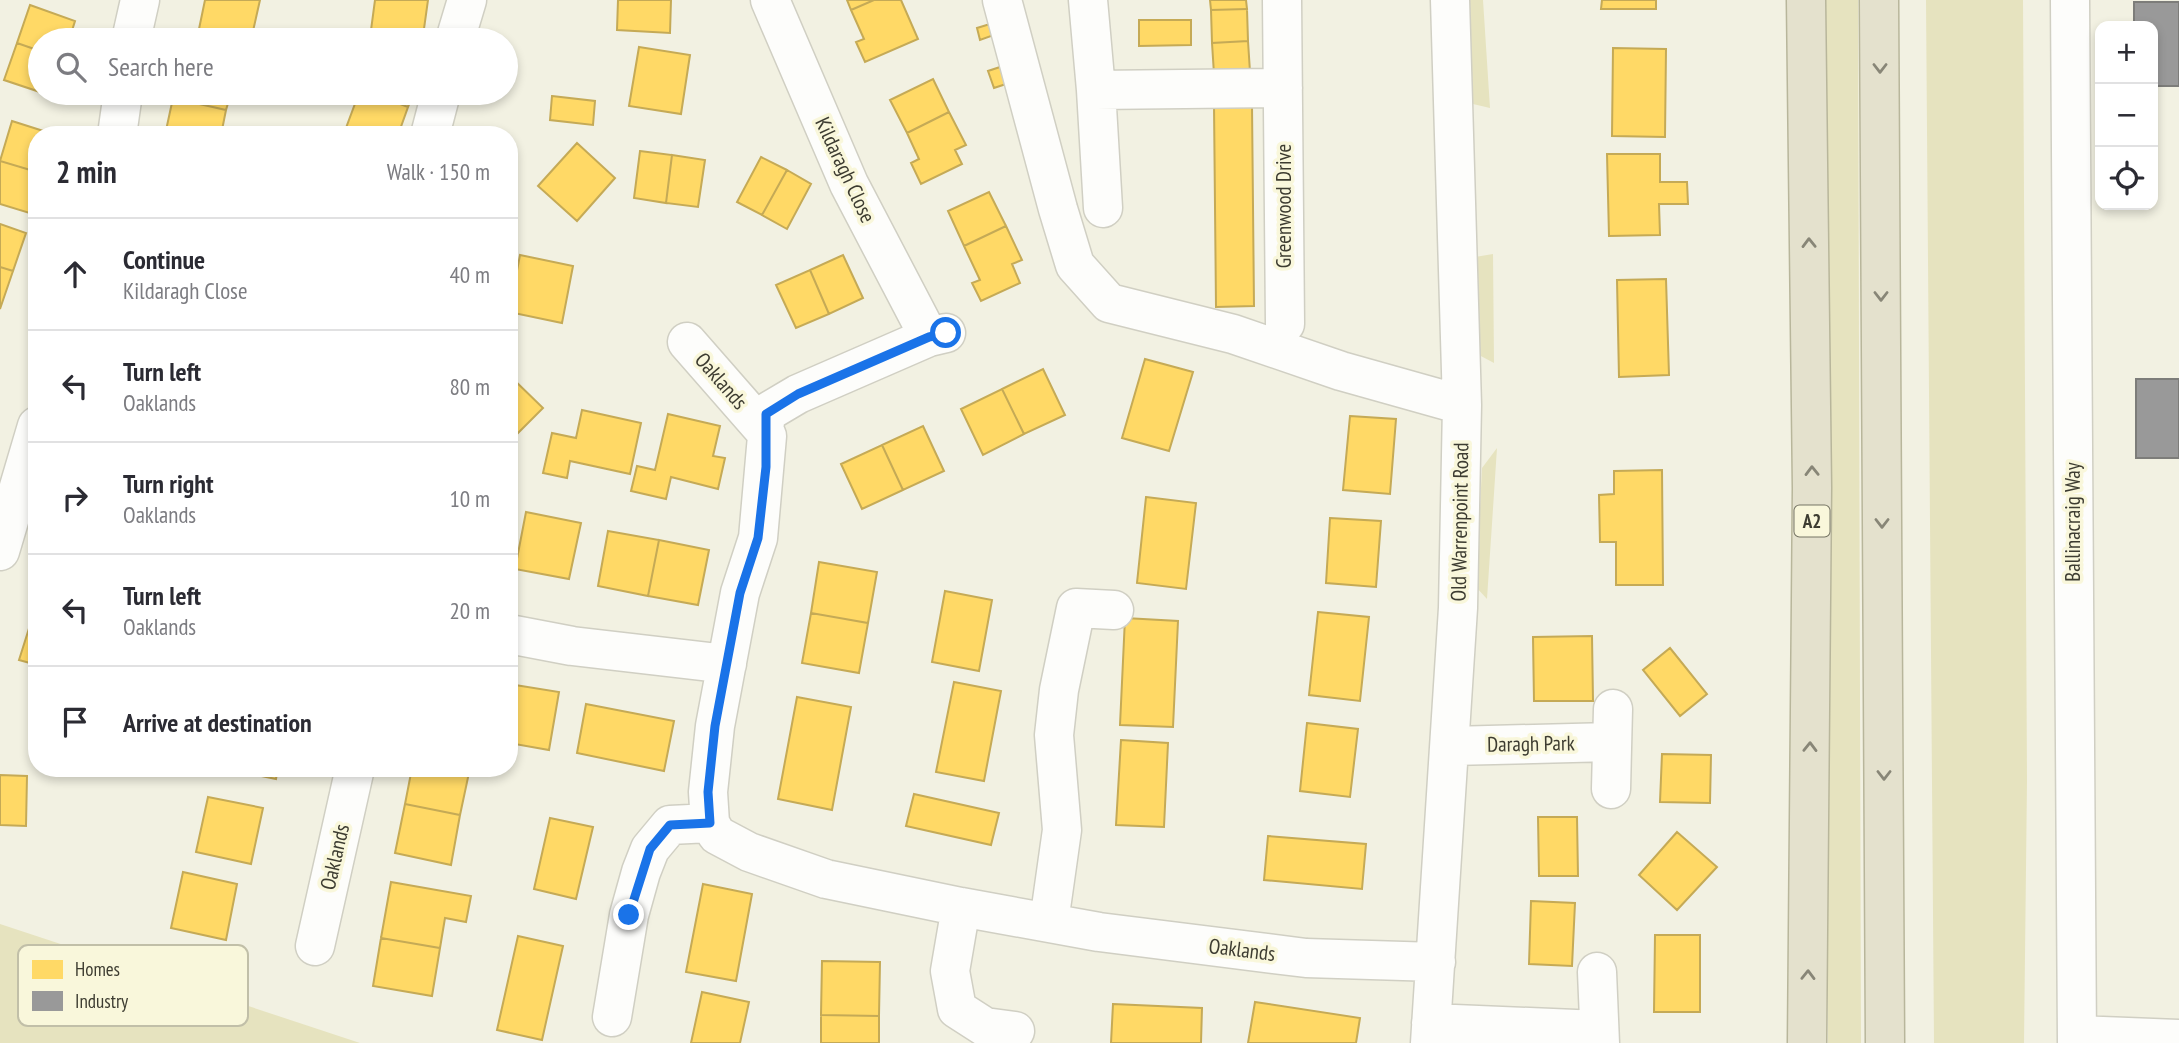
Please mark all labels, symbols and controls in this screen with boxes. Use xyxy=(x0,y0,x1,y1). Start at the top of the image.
map controls xyxy=(2095,21,2158,210)
button: + xyxy=(2095,21,2158,84)
search box xyxy=(28,28,518,105)
icon: search xyxy=(52,48,90,86)
text: Search here xyxy=(108,50,214,83)
one-way arrow xyxy=(1872,63,1888,74)
button: − xyxy=(2095,84,2158,147)
street label: Kildaragh Close xyxy=(809,113,882,227)
street label: Greenwood Drive xyxy=(1270,144,1297,268)
button: locate xyxy=(2095,147,2158,210)
text: 2 min xyxy=(56,152,117,191)
text: Walk · 150 m xyxy=(387,157,490,186)
one-way arrow xyxy=(1801,238,1817,248)
text: Continue xyxy=(123,243,205,276)
icon: ahead xyxy=(56,255,94,293)
text: 40 m xyxy=(449,260,490,289)
text: Kildaragh Close xyxy=(123,276,247,305)
one-way arrow xyxy=(1873,291,1889,301)
route start xyxy=(930,317,961,348)
street label: Oaklands xyxy=(689,347,753,415)
text: Turn left xyxy=(123,355,201,388)
icon: left xyxy=(56,367,94,405)
text: 80 m xyxy=(449,372,490,401)
text: Oaklands xyxy=(123,388,196,417)
street label: Old Warrenpoint Road xyxy=(1445,442,1474,602)
street label: Ballinacraig Way xyxy=(2059,462,2086,582)
one-way arrow xyxy=(1804,465,1820,476)
text: Turn right xyxy=(123,467,214,500)
icon: right xyxy=(56,479,94,517)
text: 10 m xyxy=(449,484,490,513)
text: Oaklands xyxy=(123,500,196,529)
road number: A2 xyxy=(1794,506,1829,536)
one-way arrow xyxy=(1874,518,1890,529)
text: Turn left xyxy=(123,579,201,612)
icon: left xyxy=(56,591,94,629)
text: 20 m xyxy=(449,596,490,625)
text: Oaklands xyxy=(123,612,196,641)
icon: arrive xyxy=(56,703,94,741)
text: Arrive at destination xyxy=(123,706,312,739)
street label: Daragh Park xyxy=(1487,729,1575,758)
one-way arrow xyxy=(1802,742,1818,752)
one-way arrow xyxy=(1876,770,1891,781)
street label: Oaklands xyxy=(314,821,355,892)
route end xyxy=(613,899,644,930)
street label: Oaklands xyxy=(1207,932,1277,967)
legend xyxy=(18,945,248,1026)
text: Homes xyxy=(75,957,120,981)
one-way arrow xyxy=(1800,969,1816,980)
text: Industry xyxy=(75,989,129,1013)

